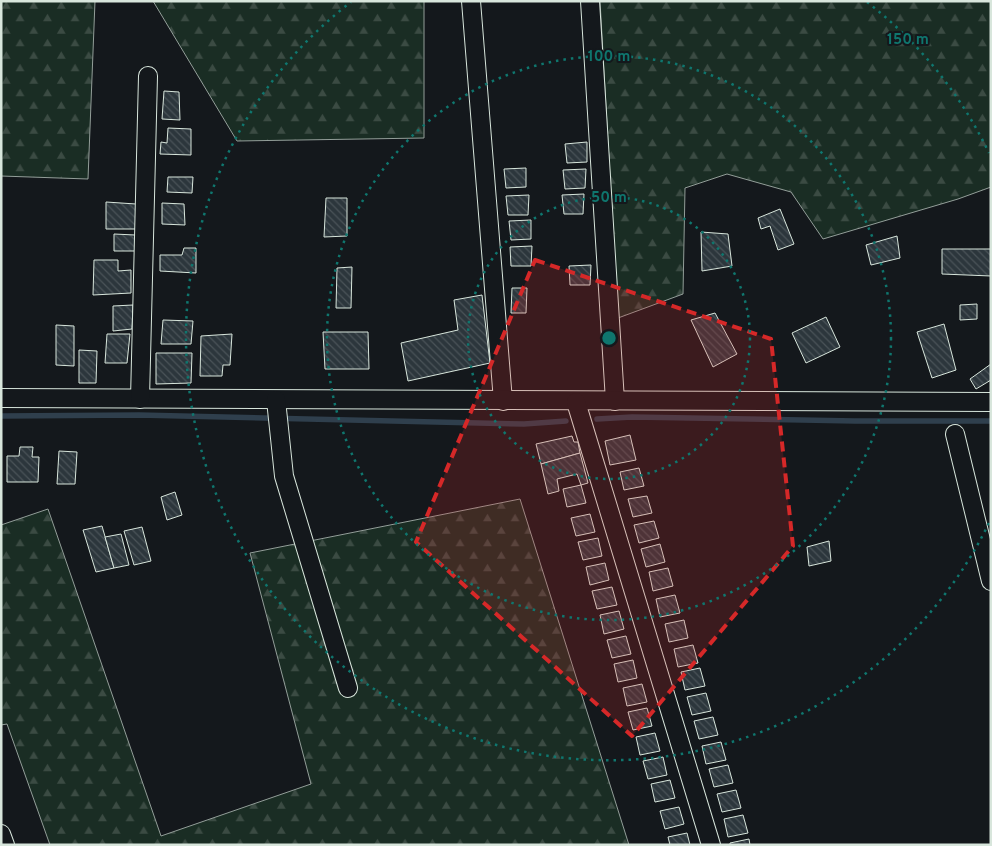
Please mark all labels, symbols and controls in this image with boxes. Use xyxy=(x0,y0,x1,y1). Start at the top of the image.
text: 150 m xyxy=(887,31,929,50)
text: 100 m xyxy=(588,48,630,67)
text: 50 m xyxy=(591,189,627,208)
centre of rings xyxy=(600,329,618,347)

